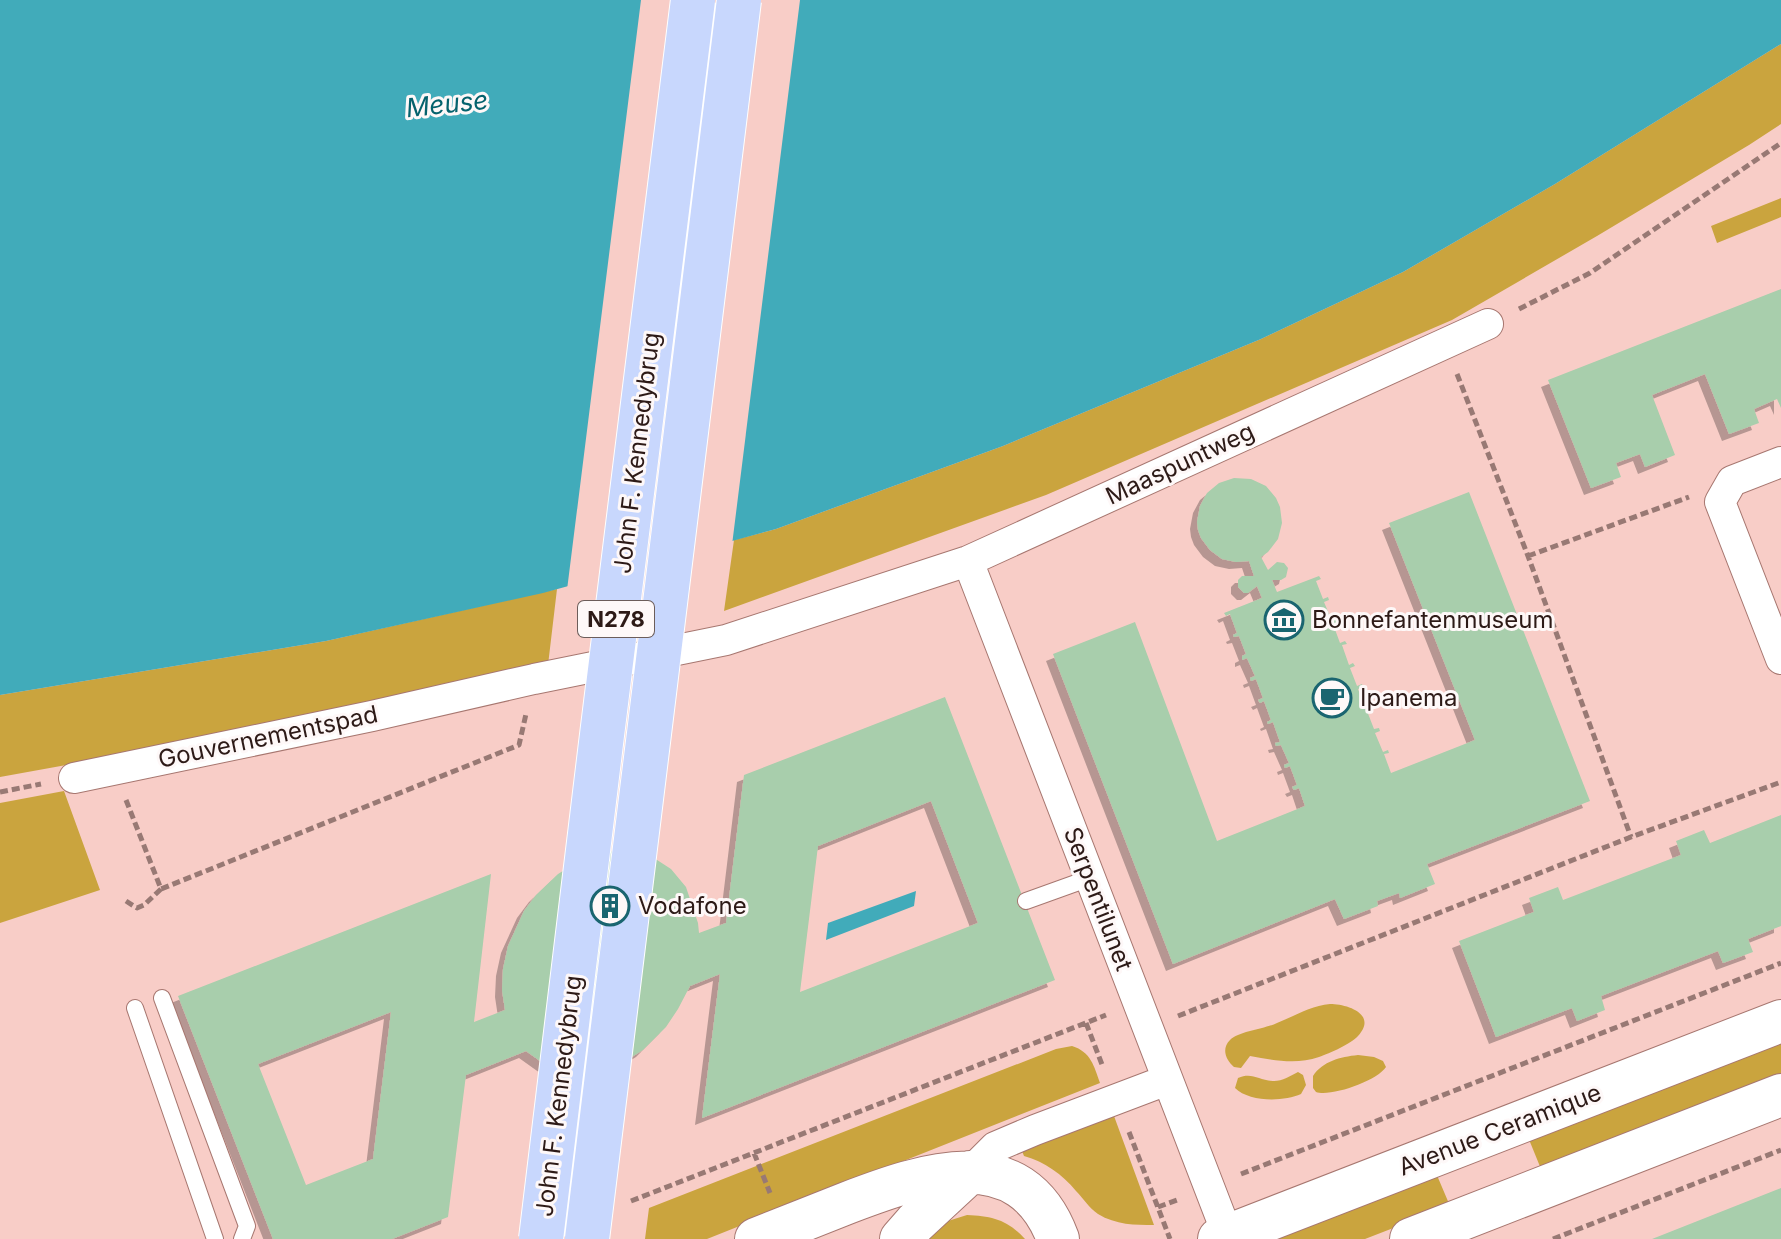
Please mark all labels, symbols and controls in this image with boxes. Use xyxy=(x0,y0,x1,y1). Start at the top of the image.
water label: Meuse xyxy=(404,84,490,123)
street label: John F. Kennedybrug xyxy=(607,331,666,575)
street label: Maaspuntweg xyxy=(1101,416,1259,511)
museum icon: Bonnefantenmuseum xyxy=(1263,599,1305,641)
road number: N278 xyxy=(578,601,654,637)
place label: Bonnefantenmuseum xyxy=(1312,605,1554,634)
cafe icon: Ipanema xyxy=(1311,677,1353,719)
place label: Ipanema xyxy=(1360,683,1458,712)
street label: Gouvernementspad xyxy=(155,699,380,774)
street label: Serpentilunet xyxy=(1058,823,1139,975)
building icon: Vodafone xyxy=(589,885,631,927)
place label: Vodafone xyxy=(638,891,747,920)
street label: John F. Kennedybrug xyxy=(529,974,588,1218)
street label: Avenue Ceramique xyxy=(1394,1078,1605,1182)

